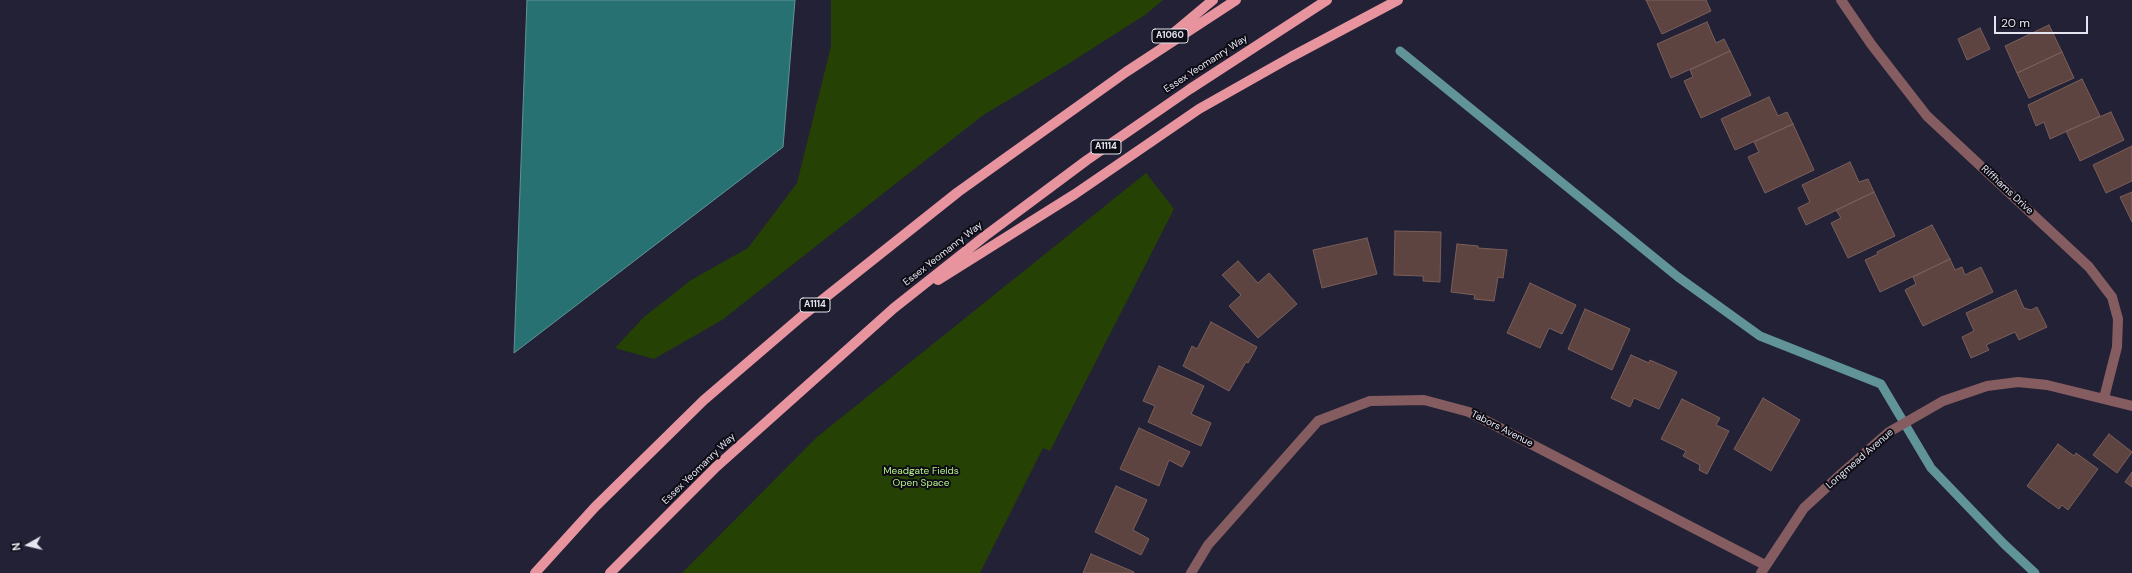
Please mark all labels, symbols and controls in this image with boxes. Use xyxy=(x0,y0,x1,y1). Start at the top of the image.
scale bar xyxy=(1996,8,2090,34)
text: 20 m xyxy=(2001,15,2030,31)
road number: A1060 xyxy=(1152,29,1188,43)
street label: Essex Yeomanry Way xyxy=(1162,32,1250,96)
road number: A1114 xyxy=(1091,140,1121,154)
street label: Riffhams Drive xyxy=(1979,163,2035,217)
street label: Essex Yeomanry Way xyxy=(901,219,985,289)
road number: A1114 xyxy=(800,298,830,312)
street label: Tabors Avenue xyxy=(1469,408,1535,450)
street label: Longmead Avenue xyxy=(1824,427,1896,491)
street label: Essex Yeomanry Way xyxy=(660,431,738,507)
park label: Meadgate Fields Open Space xyxy=(883,465,959,488)
north arrow xyxy=(8,525,48,565)
text: N xyxy=(9,542,24,552)

